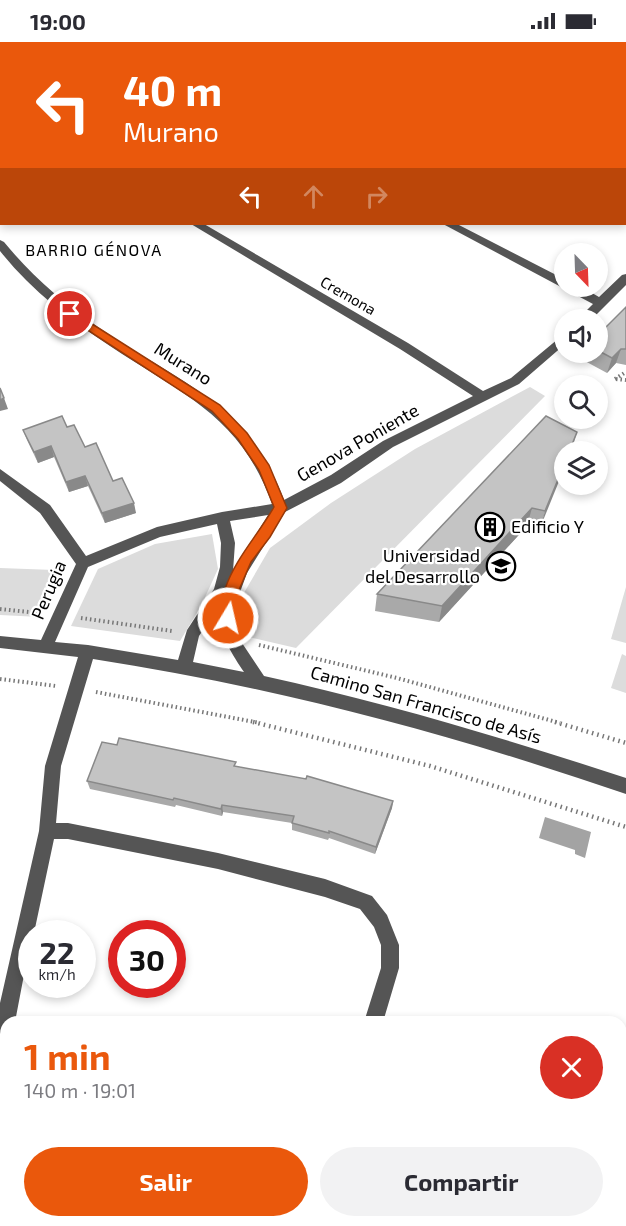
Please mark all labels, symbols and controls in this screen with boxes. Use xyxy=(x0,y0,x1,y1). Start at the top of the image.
text: 19:00 xyxy=(30,8,86,34)
text: 40 m xyxy=(123,64,222,114)
icon: left xyxy=(24,66,102,144)
text: Murano xyxy=(123,115,219,147)
icon: left xyxy=(234,180,267,213)
icon: ahead xyxy=(297,180,330,213)
icon: right xyxy=(360,180,393,213)
district label: BARRIO GÉNOVA xyxy=(25,240,163,259)
north arrow xyxy=(554,243,608,297)
map controls xyxy=(554,243,608,495)
street label: Cremona xyxy=(318,272,379,318)
pin xyxy=(44,288,95,339)
icon: arrive xyxy=(53,297,86,330)
button: sound xyxy=(554,309,608,363)
street label: Murano xyxy=(151,337,216,389)
button: search xyxy=(554,375,608,429)
street label: Genova Poniente xyxy=(293,398,422,486)
button: layers xyxy=(554,441,608,495)
building icon: Edificio Y xyxy=(474,511,506,543)
place label: Edificio Y xyxy=(511,515,585,537)
place label: Universidad del Desarrollo xyxy=(365,544,480,587)
school or university icon: Universidad del Desarrollo xyxy=(485,550,517,582)
street label: Perugia xyxy=(26,557,70,622)
position arrow xyxy=(196,586,260,650)
street label: Camino San Francisco de Asís xyxy=(308,660,544,748)
speed limit sign: 30 xyxy=(108,920,186,998)
text: 22 xyxy=(40,934,74,970)
text: km/h xyxy=(38,965,76,983)
text: 1 min xyxy=(24,1034,111,1077)
button: close xyxy=(540,1036,603,1099)
text: 140 m · 19:01 xyxy=(24,1078,136,1102)
button: Salir xyxy=(24,1147,308,1216)
button: Compartir xyxy=(320,1147,603,1216)

